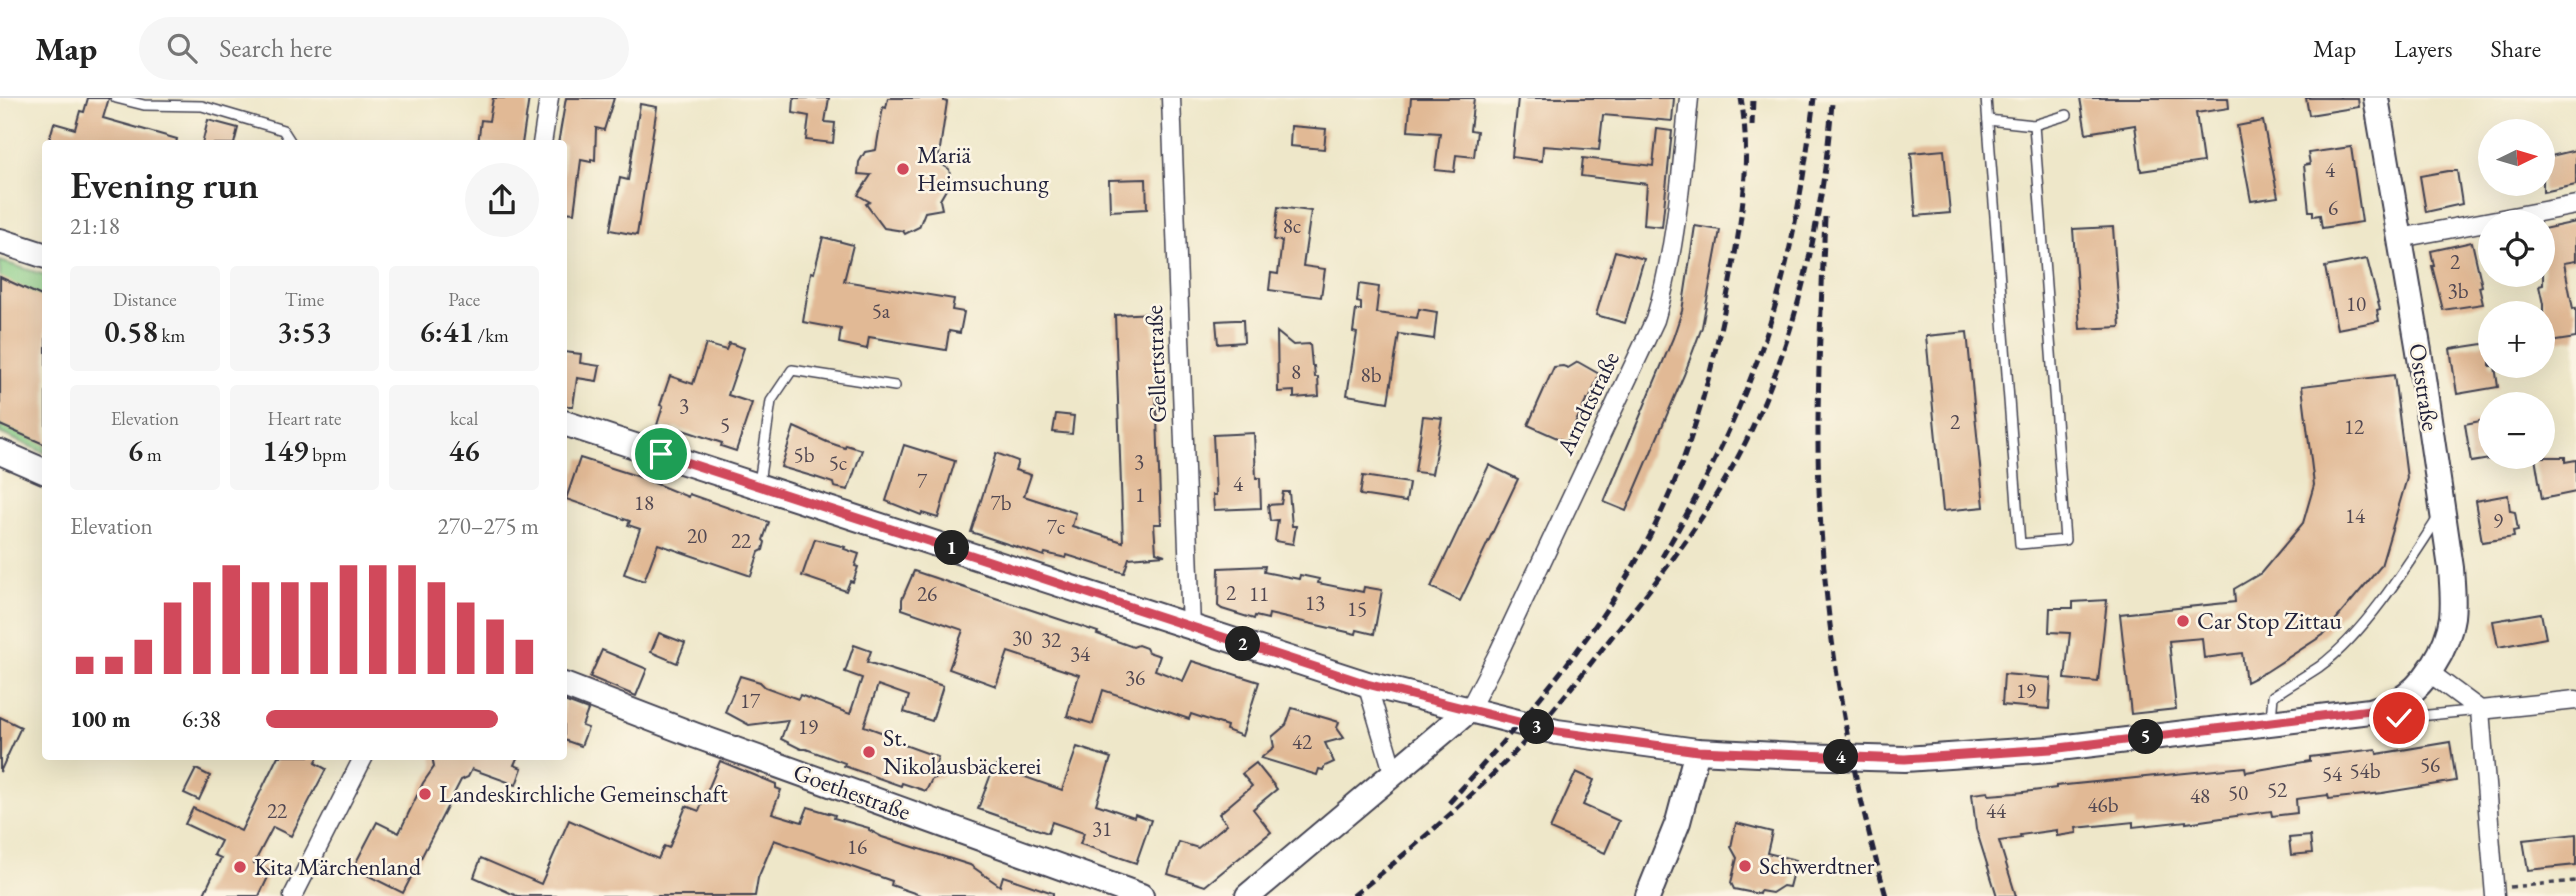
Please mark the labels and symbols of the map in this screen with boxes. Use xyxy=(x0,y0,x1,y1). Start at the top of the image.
north arrow xyxy=(2478,119,2555,196)
place label: Mariä Heimsuchung xyxy=(917,139,1049,198)
house number: 4 xyxy=(2325,156,2336,183)
marker: Mariä Heimsuchung xyxy=(895,161,911,177)
house number: 6 xyxy=(2328,194,2338,221)
house number: 8c xyxy=(1283,212,1301,239)
house number: 2 xyxy=(2450,248,2460,275)
house number: 3b xyxy=(2448,277,2469,304)
house number: 10 xyxy=(2346,290,2366,317)
house number: 5a xyxy=(872,297,891,324)
street label: Gellertstraße xyxy=(1138,305,1173,423)
street label: Oststraße xyxy=(2402,341,2447,433)
street label: Arndtstraße xyxy=(1549,346,1626,460)
house number: 8 xyxy=(1291,358,1301,385)
house number: 8b xyxy=(1361,361,1382,388)
house number: 3 xyxy=(679,392,689,419)
house number: 2 xyxy=(1950,408,1960,435)
house number: 5 xyxy=(720,411,730,438)
house number: 12 xyxy=(2344,413,2364,440)
pin xyxy=(631,424,691,484)
house number: 5b xyxy=(794,441,815,468)
house number: 3 xyxy=(1134,448,1144,475)
house number: 5c xyxy=(829,449,847,476)
house number: 7 xyxy=(917,467,928,494)
house number: 4 xyxy=(1233,470,1244,497)
house number: 1 xyxy=(1135,481,1145,508)
house number: 18 xyxy=(634,489,654,516)
house number: 7b xyxy=(991,489,1012,516)
house number: 14 xyxy=(2345,502,2366,529)
house number: 9 xyxy=(2493,507,2503,534)
house number: 7c xyxy=(1047,513,1065,540)
house number: 20 xyxy=(687,522,707,549)
house number: 22 xyxy=(731,527,751,554)
pin: 1 xyxy=(934,531,970,566)
house number: 2 xyxy=(1226,579,1236,606)
house number: 26 xyxy=(917,580,937,607)
house number: 11 xyxy=(1249,580,1269,607)
house number: 13 xyxy=(1305,589,1325,616)
house number: 15 xyxy=(1347,595,1367,622)
place label: Car Stop Zittau xyxy=(2197,605,2342,636)
marker: Car Stop Zittau xyxy=(2175,613,2191,629)
house number: 30 xyxy=(1012,624,1032,651)
house number: 32 xyxy=(1041,626,1061,653)
pin: 2 xyxy=(1226,626,1260,662)
house number: 34 xyxy=(1070,640,1091,667)
house number: 36 xyxy=(1125,664,1145,691)
house number: 19 xyxy=(2016,677,2036,704)
house number: 17 xyxy=(740,687,761,714)
pin xyxy=(2369,688,2429,748)
pin: 3 xyxy=(1520,710,1554,744)
house number: 19 xyxy=(798,713,818,740)
pin: 5 xyxy=(2128,720,2164,754)
place label: St. Nikolausbäckerei xyxy=(883,722,1042,781)
house number: 42 xyxy=(1292,728,1312,755)
pin: 4 xyxy=(1824,740,1858,774)
marker: St. Nikolausbäckerei xyxy=(861,744,877,760)
house number: 56 xyxy=(2420,751,2440,778)
street label: Goethestraße xyxy=(789,756,915,827)
house number: 54b xyxy=(2350,757,2381,784)
house number: 54 xyxy=(2322,760,2343,787)
house number: 52 xyxy=(2267,776,2287,803)
place label: Landeskirchliche Gemeinschaft xyxy=(439,778,728,809)
house number: 50 xyxy=(2228,779,2248,806)
house number: 48 xyxy=(2190,782,2210,809)
marker: Landeskirchliche Gemeinschaft xyxy=(417,786,433,802)
house number: 46b xyxy=(2088,791,2119,818)
house number: 22 xyxy=(267,797,287,824)
house number: 44 xyxy=(1986,797,2007,824)
house number: 31 xyxy=(1092,815,1112,842)
house number: 16 xyxy=(847,833,867,860)
place label: Schwerdtner xyxy=(1759,850,1875,881)
place label: Kita Märchenland xyxy=(254,851,422,882)
marker: Schwerdtner xyxy=(1737,858,1753,874)
marker: Kita Märchenland xyxy=(232,859,248,875)

